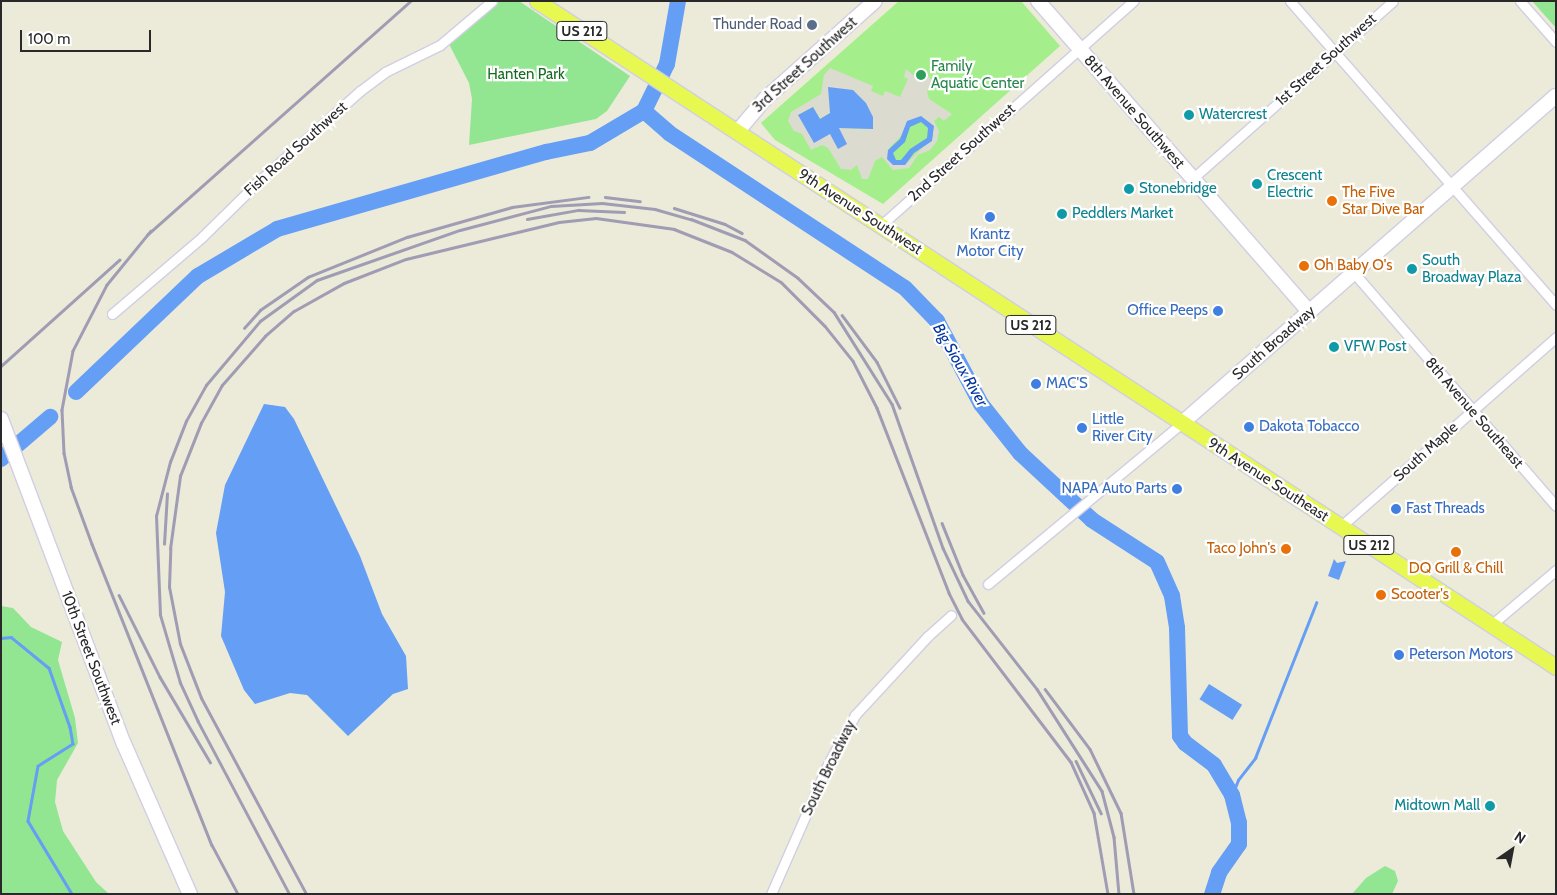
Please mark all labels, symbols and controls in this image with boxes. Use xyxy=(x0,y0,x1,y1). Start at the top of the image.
street label: 1st Street Southwest xyxy=(1272,10,1380,110)
street label: 3rd Street Southwest xyxy=(749,13,861,117)
place label: Thunder Road xyxy=(713,16,802,34)
marker: Thunder Road xyxy=(806,19,818,31)
scale bar xyxy=(22,20,154,52)
road number: US 212 xyxy=(556,20,608,42)
text: 100 m xyxy=(28,30,70,48)
street label: 8th Avenue Southwest xyxy=(1080,52,1188,172)
place label: Family Aquatic Center xyxy=(931,57,1024,92)
park label: Hanten Park xyxy=(487,66,565,84)
marker: Family Aquatic Center xyxy=(915,69,927,81)
street label: Fish Road Southwest xyxy=(241,98,351,200)
street label: 2nd Street Southwest xyxy=(905,100,1019,206)
place label: Watercrest xyxy=(1199,106,1267,124)
marker: Watercrest xyxy=(1183,109,1195,121)
street label: 9th Avenue Southwest xyxy=(795,165,925,259)
place label: Crescent Electric xyxy=(1267,166,1322,201)
marker: Crescent Electric xyxy=(1251,178,1263,190)
place label: Stonebridge xyxy=(1139,180,1217,198)
marker: Stonebridge xyxy=(1123,183,1135,195)
place label: The Five Star Dive Bar xyxy=(1342,183,1424,218)
marker: The Five Star Dive Bar xyxy=(1326,195,1338,207)
place label: Peddlers Market xyxy=(1072,205,1173,223)
marker: Peddlers Market xyxy=(1056,208,1068,220)
marker: Krantz Motor City xyxy=(984,211,996,223)
place label: Krantz Motor City xyxy=(956,225,1024,260)
place label: South Broadway Plaza xyxy=(1422,251,1521,286)
place label: Oh Baby O's xyxy=(1314,257,1392,275)
marker: Oh Baby O's xyxy=(1298,260,1310,272)
marker: South Broadway Plaza xyxy=(1406,263,1418,275)
place label: Office Peeps xyxy=(1127,302,1208,320)
street label: South Broadway xyxy=(1229,302,1319,384)
marker: Office Peeps xyxy=(1212,305,1224,317)
road number: US 212 xyxy=(1005,314,1057,336)
water label: Big Sioux River xyxy=(928,320,992,410)
place label: VFW Post xyxy=(1344,338,1406,356)
marker: VFW Post xyxy=(1328,341,1340,353)
street label: 8th Avenue Southeast xyxy=(1421,354,1527,472)
place label: MAC'S xyxy=(1046,375,1088,393)
marker: MAC'S xyxy=(1030,378,1042,390)
place label: Little River City xyxy=(1092,410,1153,445)
place label: Dakota Tobacco xyxy=(1259,418,1359,436)
street label: South Maple xyxy=(1390,418,1462,486)
marker: Dakota Tobacco xyxy=(1243,421,1255,433)
marker: Little River City xyxy=(1076,422,1088,434)
street label: 9th Avenue Southeast xyxy=(1204,434,1332,526)
place label: NAPA Auto Parts xyxy=(1061,480,1167,498)
marker: NAPA Auto Parts xyxy=(1171,483,1183,495)
place label: Fast Threads xyxy=(1406,500,1485,518)
marker: Fast Threads xyxy=(1390,503,1402,515)
road number: US 212 xyxy=(1343,534,1395,556)
place label: Taco John's xyxy=(1207,540,1276,558)
marker: Taco John's xyxy=(1280,543,1292,555)
marker: DQ Grill & Chill xyxy=(1450,546,1462,558)
place label: DQ Grill & Chill xyxy=(1409,560,1503,578)
place label: Scooter's xyxy=(1391,586,1449,604)
street label: 10th Street Southwest xyxy=(57,589,125,727)
marker: Scooter's xyxy=(1375,589,1387,601)
place label: Peterson Motors xyxy=(1409,646,1513,664)
marker: Peterson Motors xyxy=(1393,649,1405,661)
street label: South Broadway xyxy=(798,717,860,819)
place label: Midtown Mall xyxy=(1394,797,1480,815)
marker: Midtown Mall xyxy=(1484,800,1496,812)
north arrow xyxy=(1487,825,1537,875)
text: N xyxy=(1511,827,1529,848)

